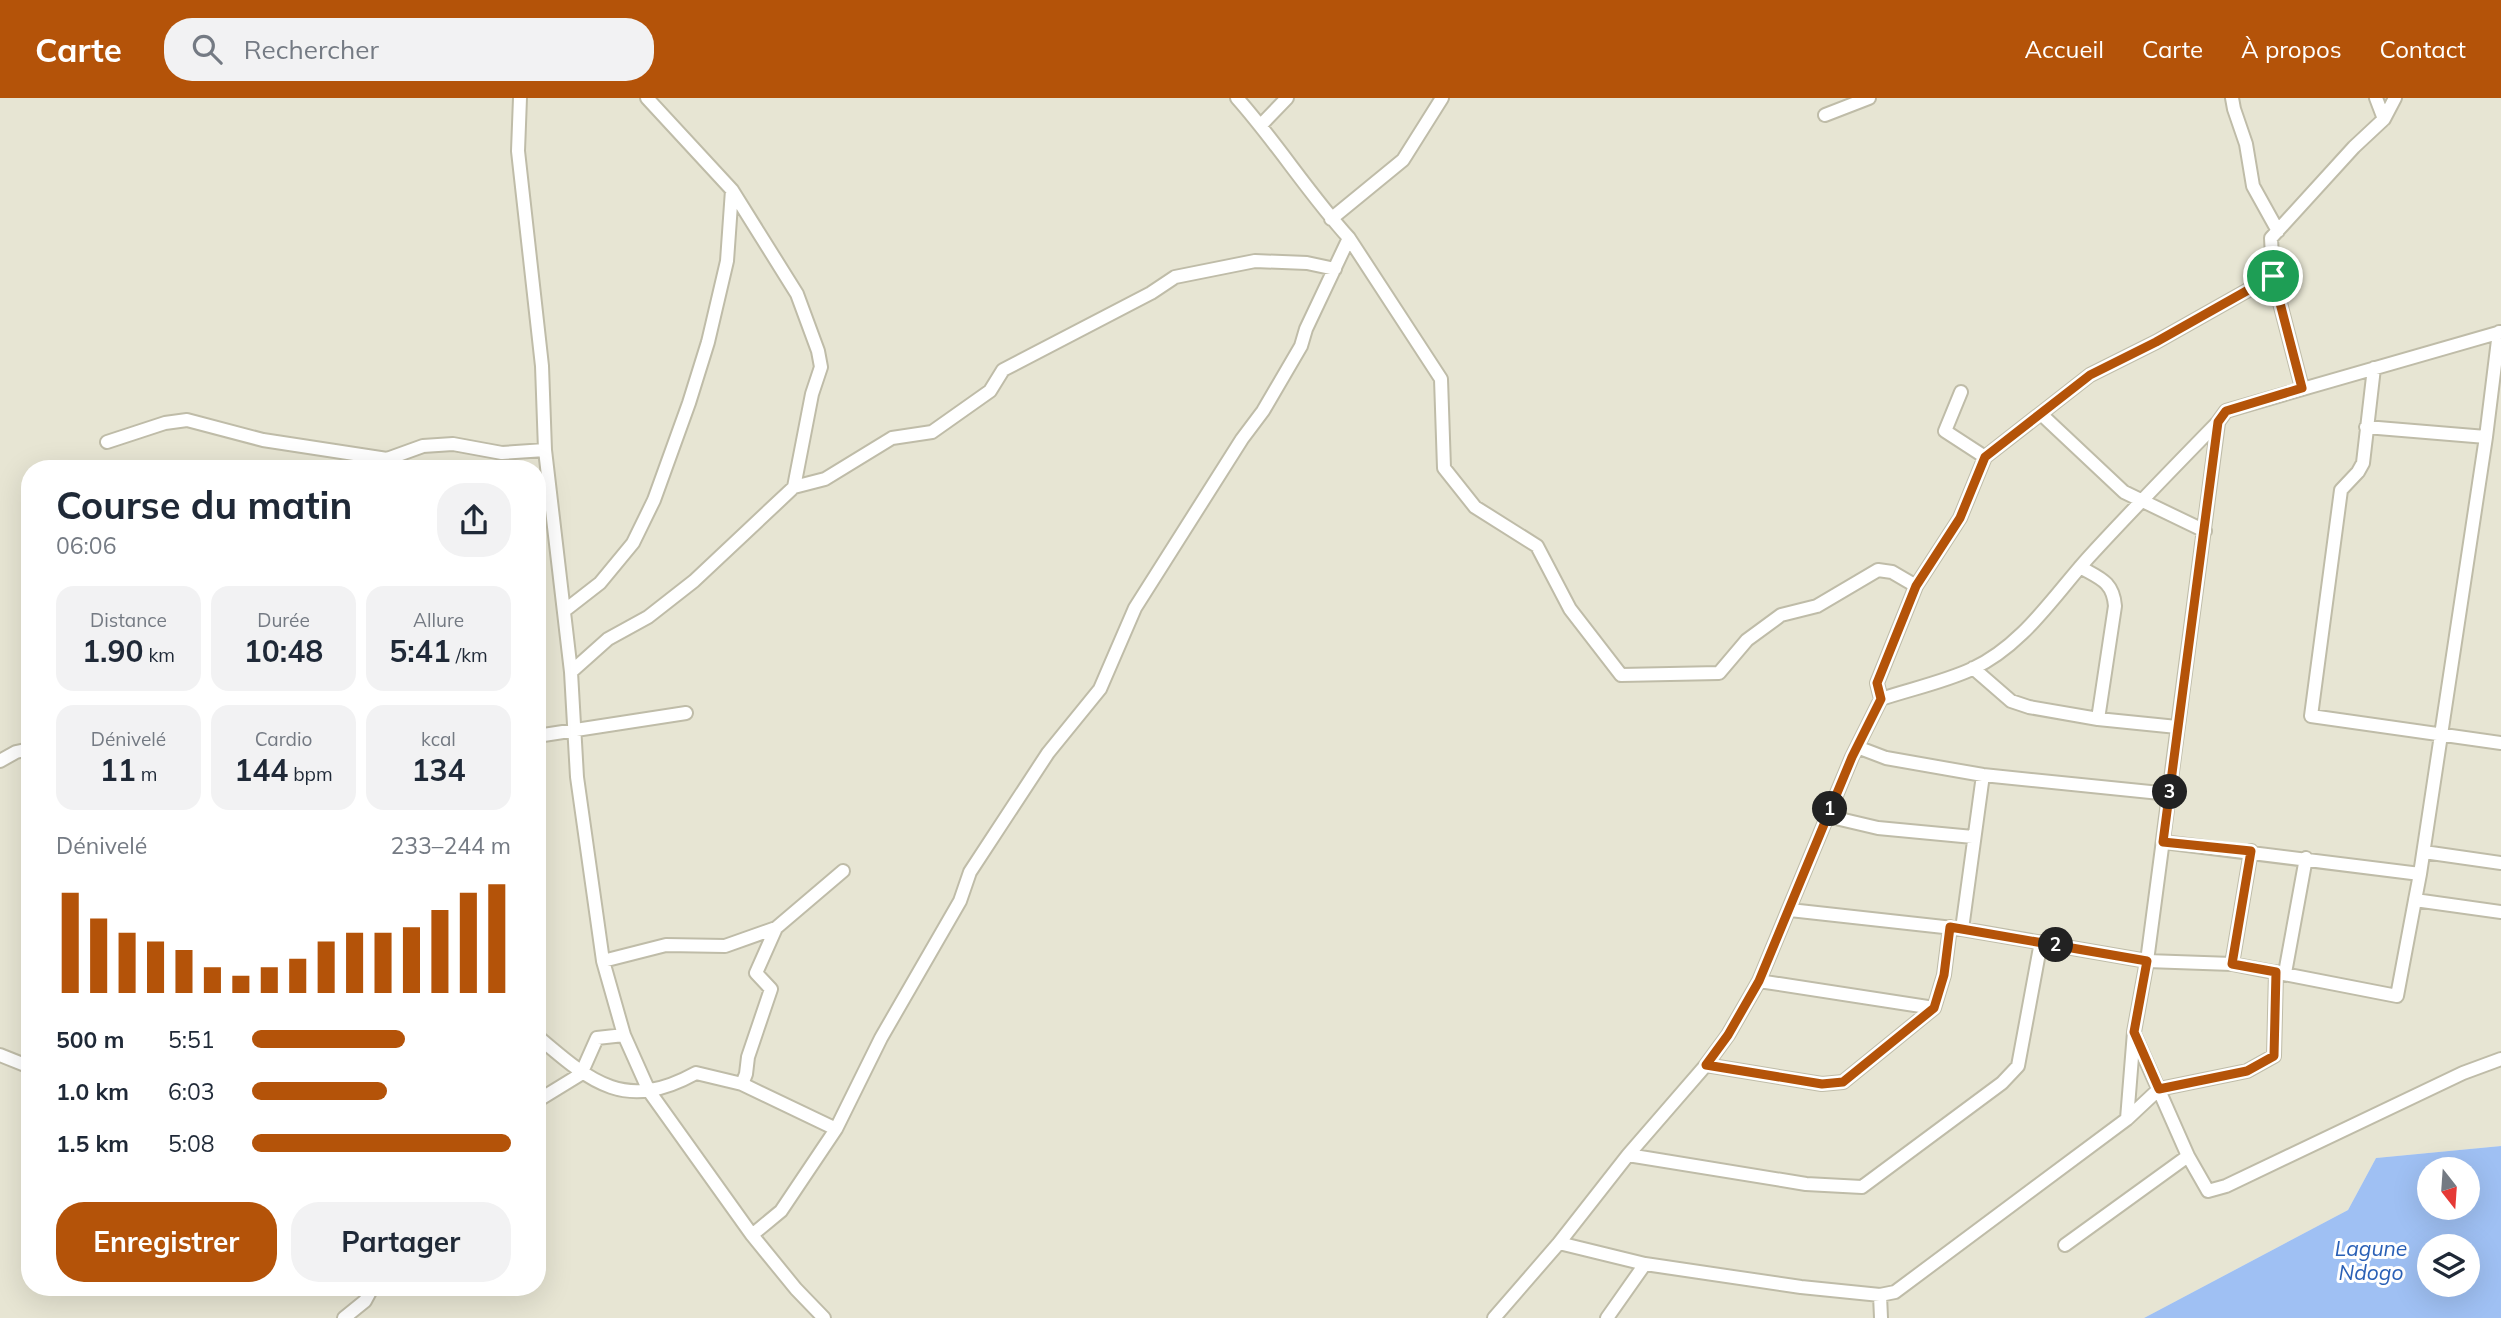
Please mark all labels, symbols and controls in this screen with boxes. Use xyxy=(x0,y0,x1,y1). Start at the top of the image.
search box xyxy=(164,18,654,81)
text: Carte xyxy=(35,29,122,70)
icon: search xyxy=(188,30,226,68)
text: Rechercher xyxy=(244,33,379,66)
text: Accueil xyxy=(2025,34,2104,64)
text: Carte xyxy=(2142,34,2203,64)
text: À propos xyxy=(2241,34,2342,64)
text: Contact xyxy=(2380,34,2466,64)
pin xyxy=(2243,246,2303,306)
icon: arrive xyxy=(2254,257,2292,295)
text: Course du matin xyxy=(56,481,352,529)
button: share xyxy=(437,483,511,557)
text: 06:06 xyxy=(56,531,116,560)
text: Distance xyxy=(90,608,167,632)
text: Durée xyxy=(257,608,310,632)
text: Allure xyxy=(413,608,464,632)
text: 1.90 xyxy=(82,632,144,670)
text: 10:48 xyxy=(244,632,323,670)
text: 5:41 xyxy=(389,632,451,670)
text: km xyxy=(144,643,175,667)
text: /km xyxy=(451,643,488,667)
text: Dénivelé xyxy=(91,727,166,751)
text: Cardio xyxy=(255,727,312,751)
text: kcal xyxy=(421,727,456,751)
text: 11 xyxy=(100,751,136,789)
text: 144 xyxy=(234,751,288,789)
text: 134 xyxy=(412,751,466,789)
text: m xyxy=(136,762,157,786)
text: bpm xyxy=(288,762,333,786)
pin: 3 xyxy=(2152,774,2188,810)
text: 3 xyxy=(2164,779,2175,803)
pin: 1 xyxy=(1812,792,1848,826)
text: 1 xyxy=(1824,796,1835,820)
text: Dénivelé xyxy=(56,831,147,860)
text: 233–244 m xyxy=(390,831,511,860)
pin: 2 xyxy=(2038,928,2074,962)
text: 2 xyxy=(2050,932,2061,956)
text: 500 m xyxy=(56,1025,124,1054)
text: 5:51 xyxy=(168,1025,215,1054)
text: 1.0 km xyxy=(56,1077,129,1106)
text: 6:03 xyxy=(168,1077,215,1106)
text: 1.5 km xyxy=(56,1129,129,1158)
text: 5:08 xyxy=(168,1129,215,1158)
north arrow xyxy=(2417,1157,2480,1220)
map controls xyxy=(2417,1157,2480,1297)
button: Enregistrer xyxy=(56,1202,277,1282)
button: Partager xyxy=(291,1202,511,1282)
button: layers xyxy=(2417,1234,2480,1297)
water label: Lagune Ndogo xyxy=(2335,1235,2407,1285)

